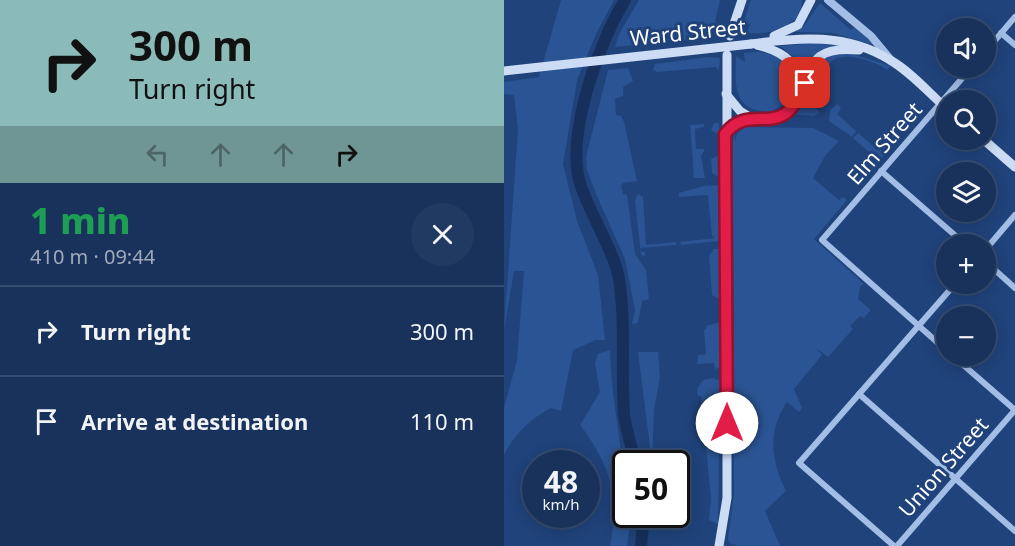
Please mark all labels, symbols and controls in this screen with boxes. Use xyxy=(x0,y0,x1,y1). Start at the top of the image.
street label: Ward Street xyxy=(629,12,748,52)
text: 300 m xyxy=(129,16,253,73)
map controls xyxy=(936,18,996,366)
button: sound xyxy=(936,18,996,78)
icon: right xyxy=(30,24,108,102)
pin xyxy=(779,57,830,108)
icon: arrive xyxy=(788,66,821,99)
text: Turn right xyxy=(129,70,255,107)
button: search xyxy=(936,90,996,150)
street label: Elm Street xyxy=(840,95,928,190)
icon: left xyxy=(141,138,174,171)
icon: ahead xyxy=(204,138,237,171)
icon: ahead xyxy=(267,138,300,171)
icon: right xyxy=(330,138,363,171)
button: layers xyxy=(936,162,996,222)
text: 1 min xyxy=(30,196,131,245)
button: close xyxy=(411,203,474,266)
button: + xyxy=(936,234,996,294)
text: 410 m · 09:44 xyxy=(30,243,155,270)
button: − xyxy=(936,306,996,366)
icon: right xyxy=(30,315,63,348)
text: Turn right xyxy=(81,316,191,346)
text: 300 m xyxy=(410,316,474,346)
position arrow xyxy=(695,391,759,455)
icon: arrive xyxy=(30,405,63,438)
text: Arrive at destination xyxy=(81,406,308,436)
text: 110 m xyxy=(410,406,474,436)
street label: Union Street xyxy=(892,411,994,523)
speed limit sign: 50 xyxy=(612,450,690,528)
text: 48 xyxy=(544,461,578,502)
text: km/h xyxy=(543,494,579,514)

